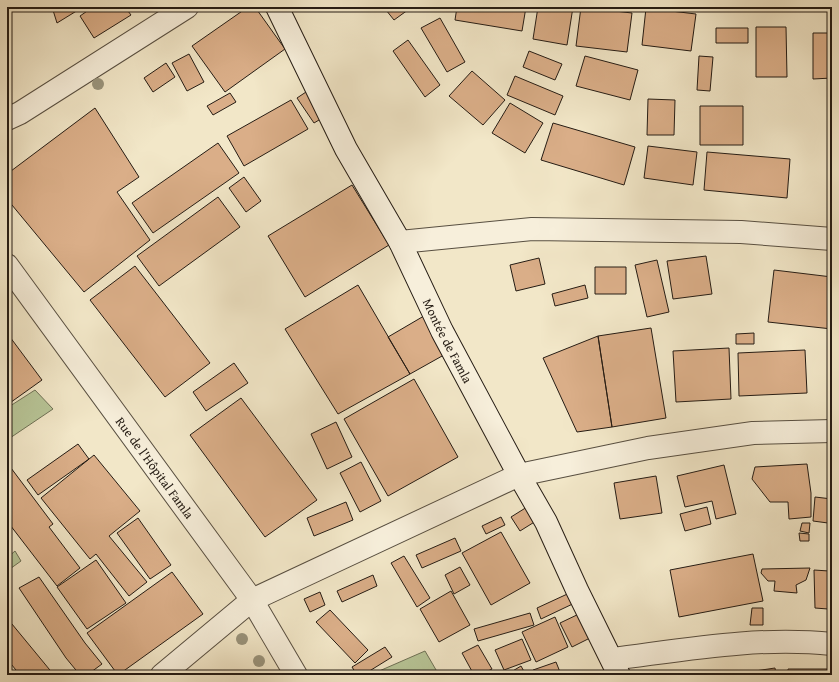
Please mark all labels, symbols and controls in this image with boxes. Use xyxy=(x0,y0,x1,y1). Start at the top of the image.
street label: Montée de Famla xyxy=(418,295,478,387)
street label: Rue de l'Hôpital Famla xyxy=(111,413,199,523)

